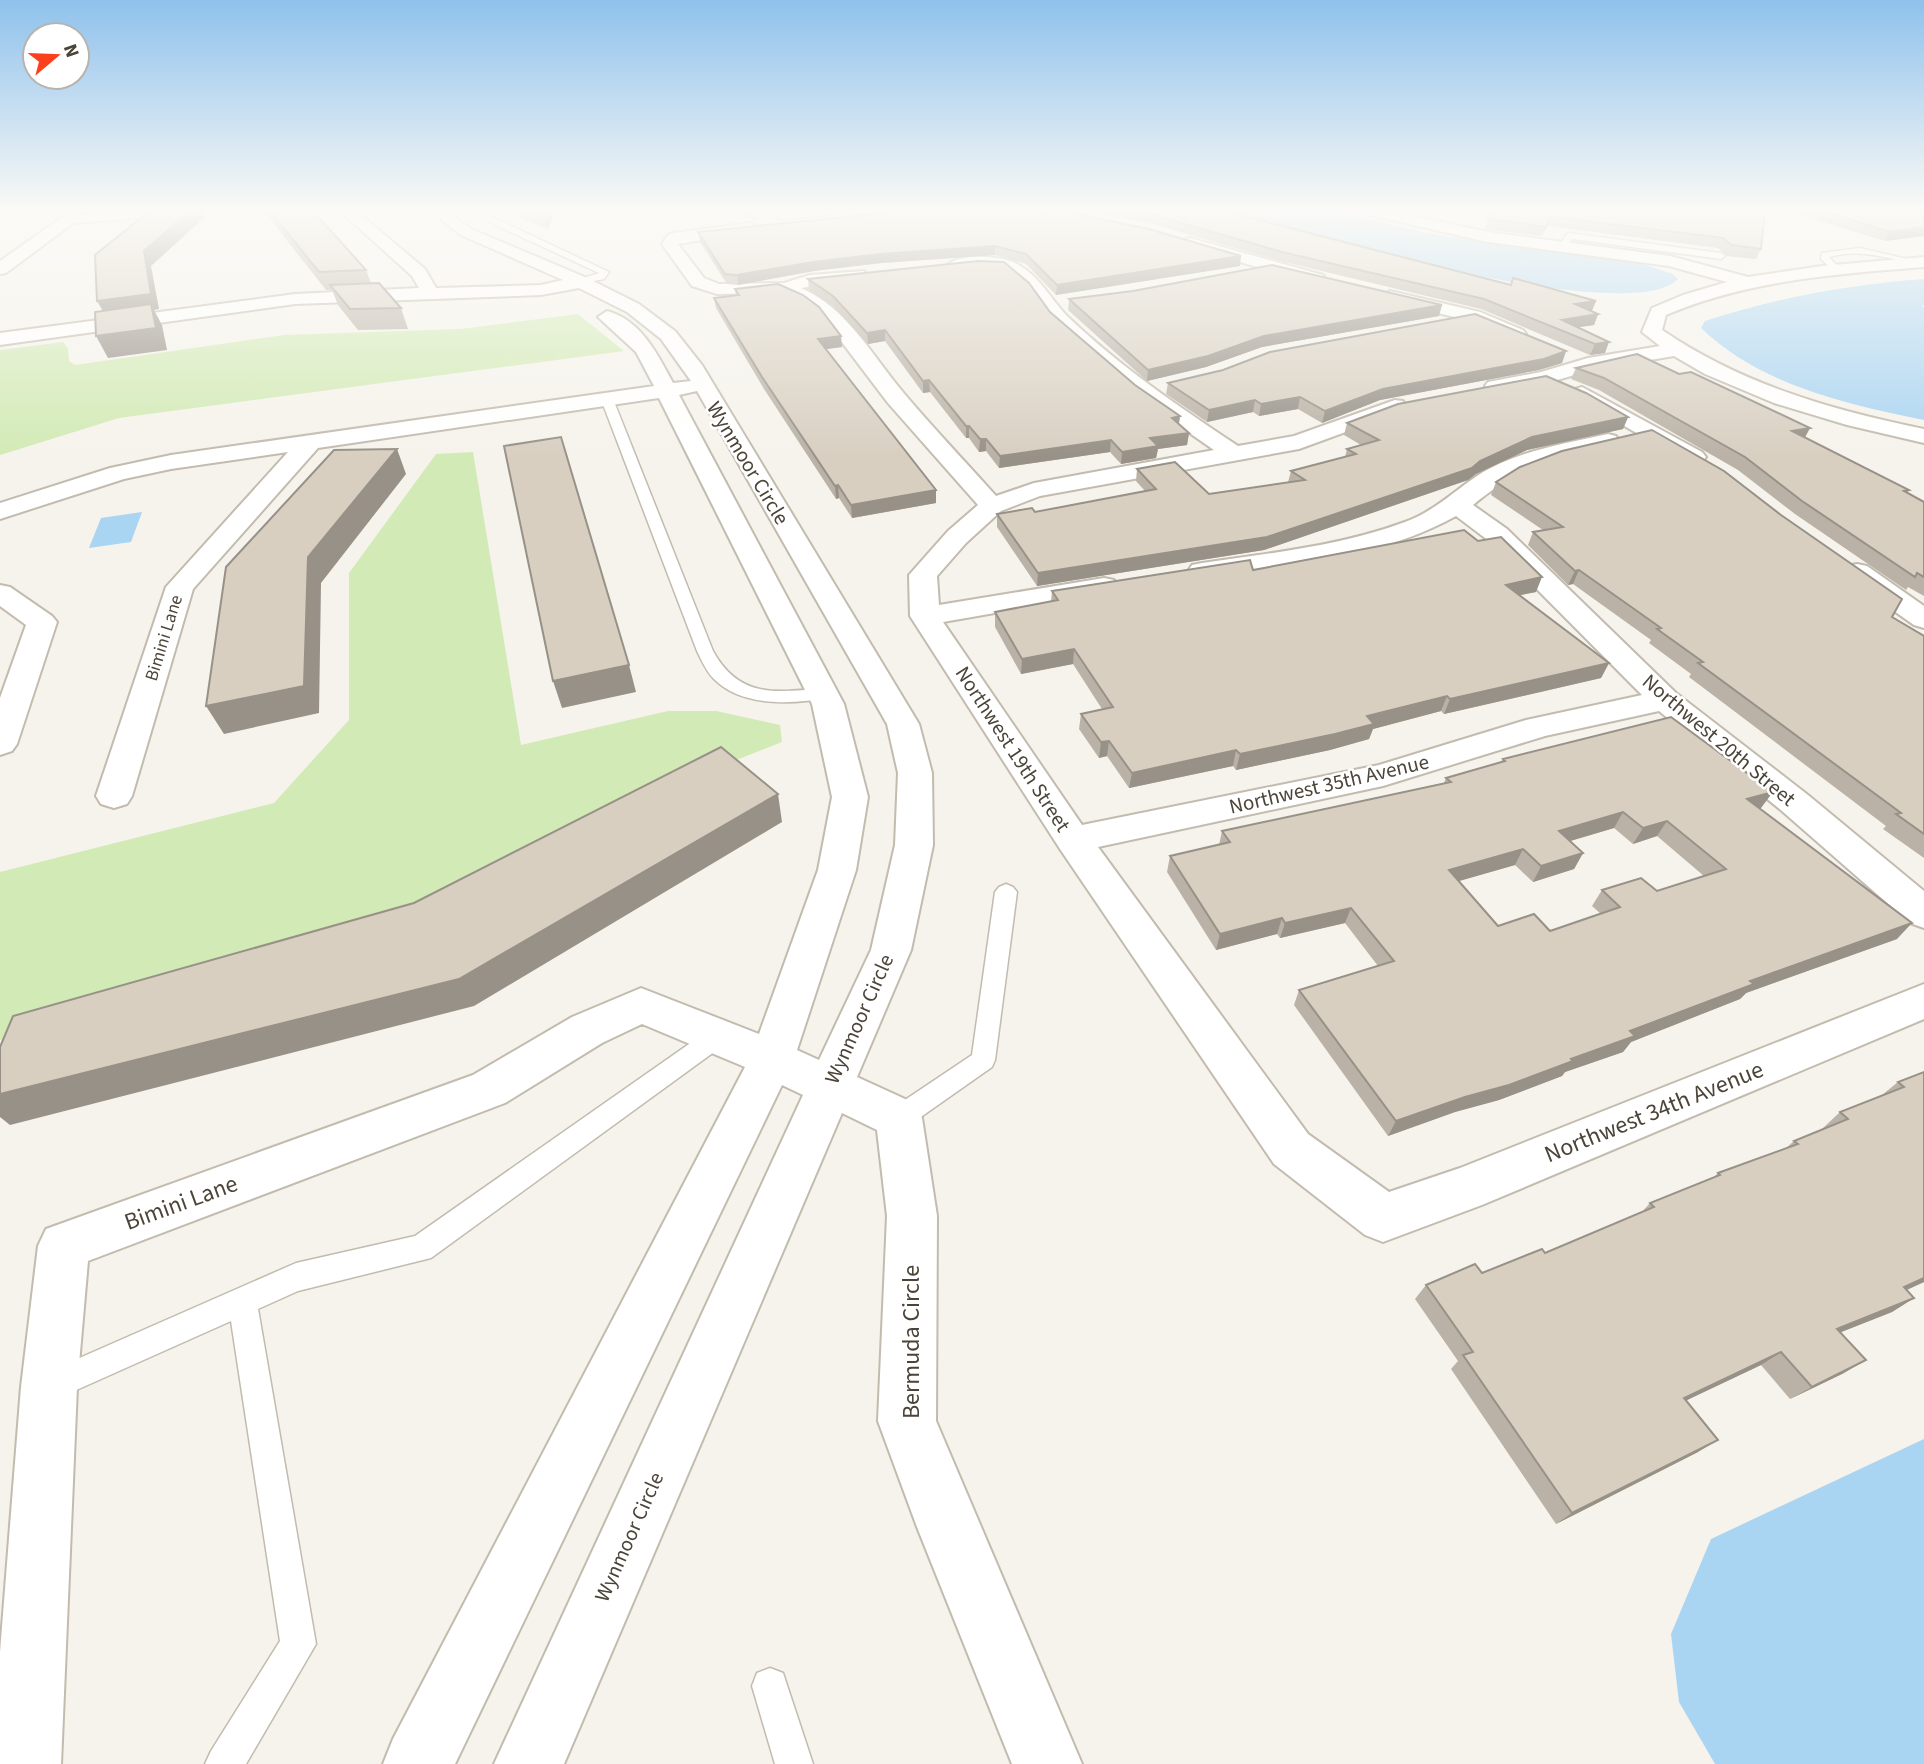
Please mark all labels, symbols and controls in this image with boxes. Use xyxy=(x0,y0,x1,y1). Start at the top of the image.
north arrow xyxy=(21,21,91,91)
text: N xyxy=(56,41,85,61)
street label: Wynmoor Circle xyxy=(699,396,797,530)
street label: Bimini Lane xyxy=(139,592,189,684)
street label: Northwest 19th Street xyxy=(948,660,1078,838)
street label: Northwest 20th Street xyxy=(1636,667,1802,813)
street label: Northwest 35th Avenue xyxy=(1226,746,1432,822)
street label: Wynmoor Circle xyxy=(817,949,901,1089)
street label: Northwest 34th Avenue xyxy=(1539,1052,1769,1172)
street label: Bimini Lane xyxy=(119,1166,243,1240)
street label: Bermuda Circle xyxy=(894,1265,929,1419)
street label: Wynmoor Circle xyxy=(587,1467,671,1607)

